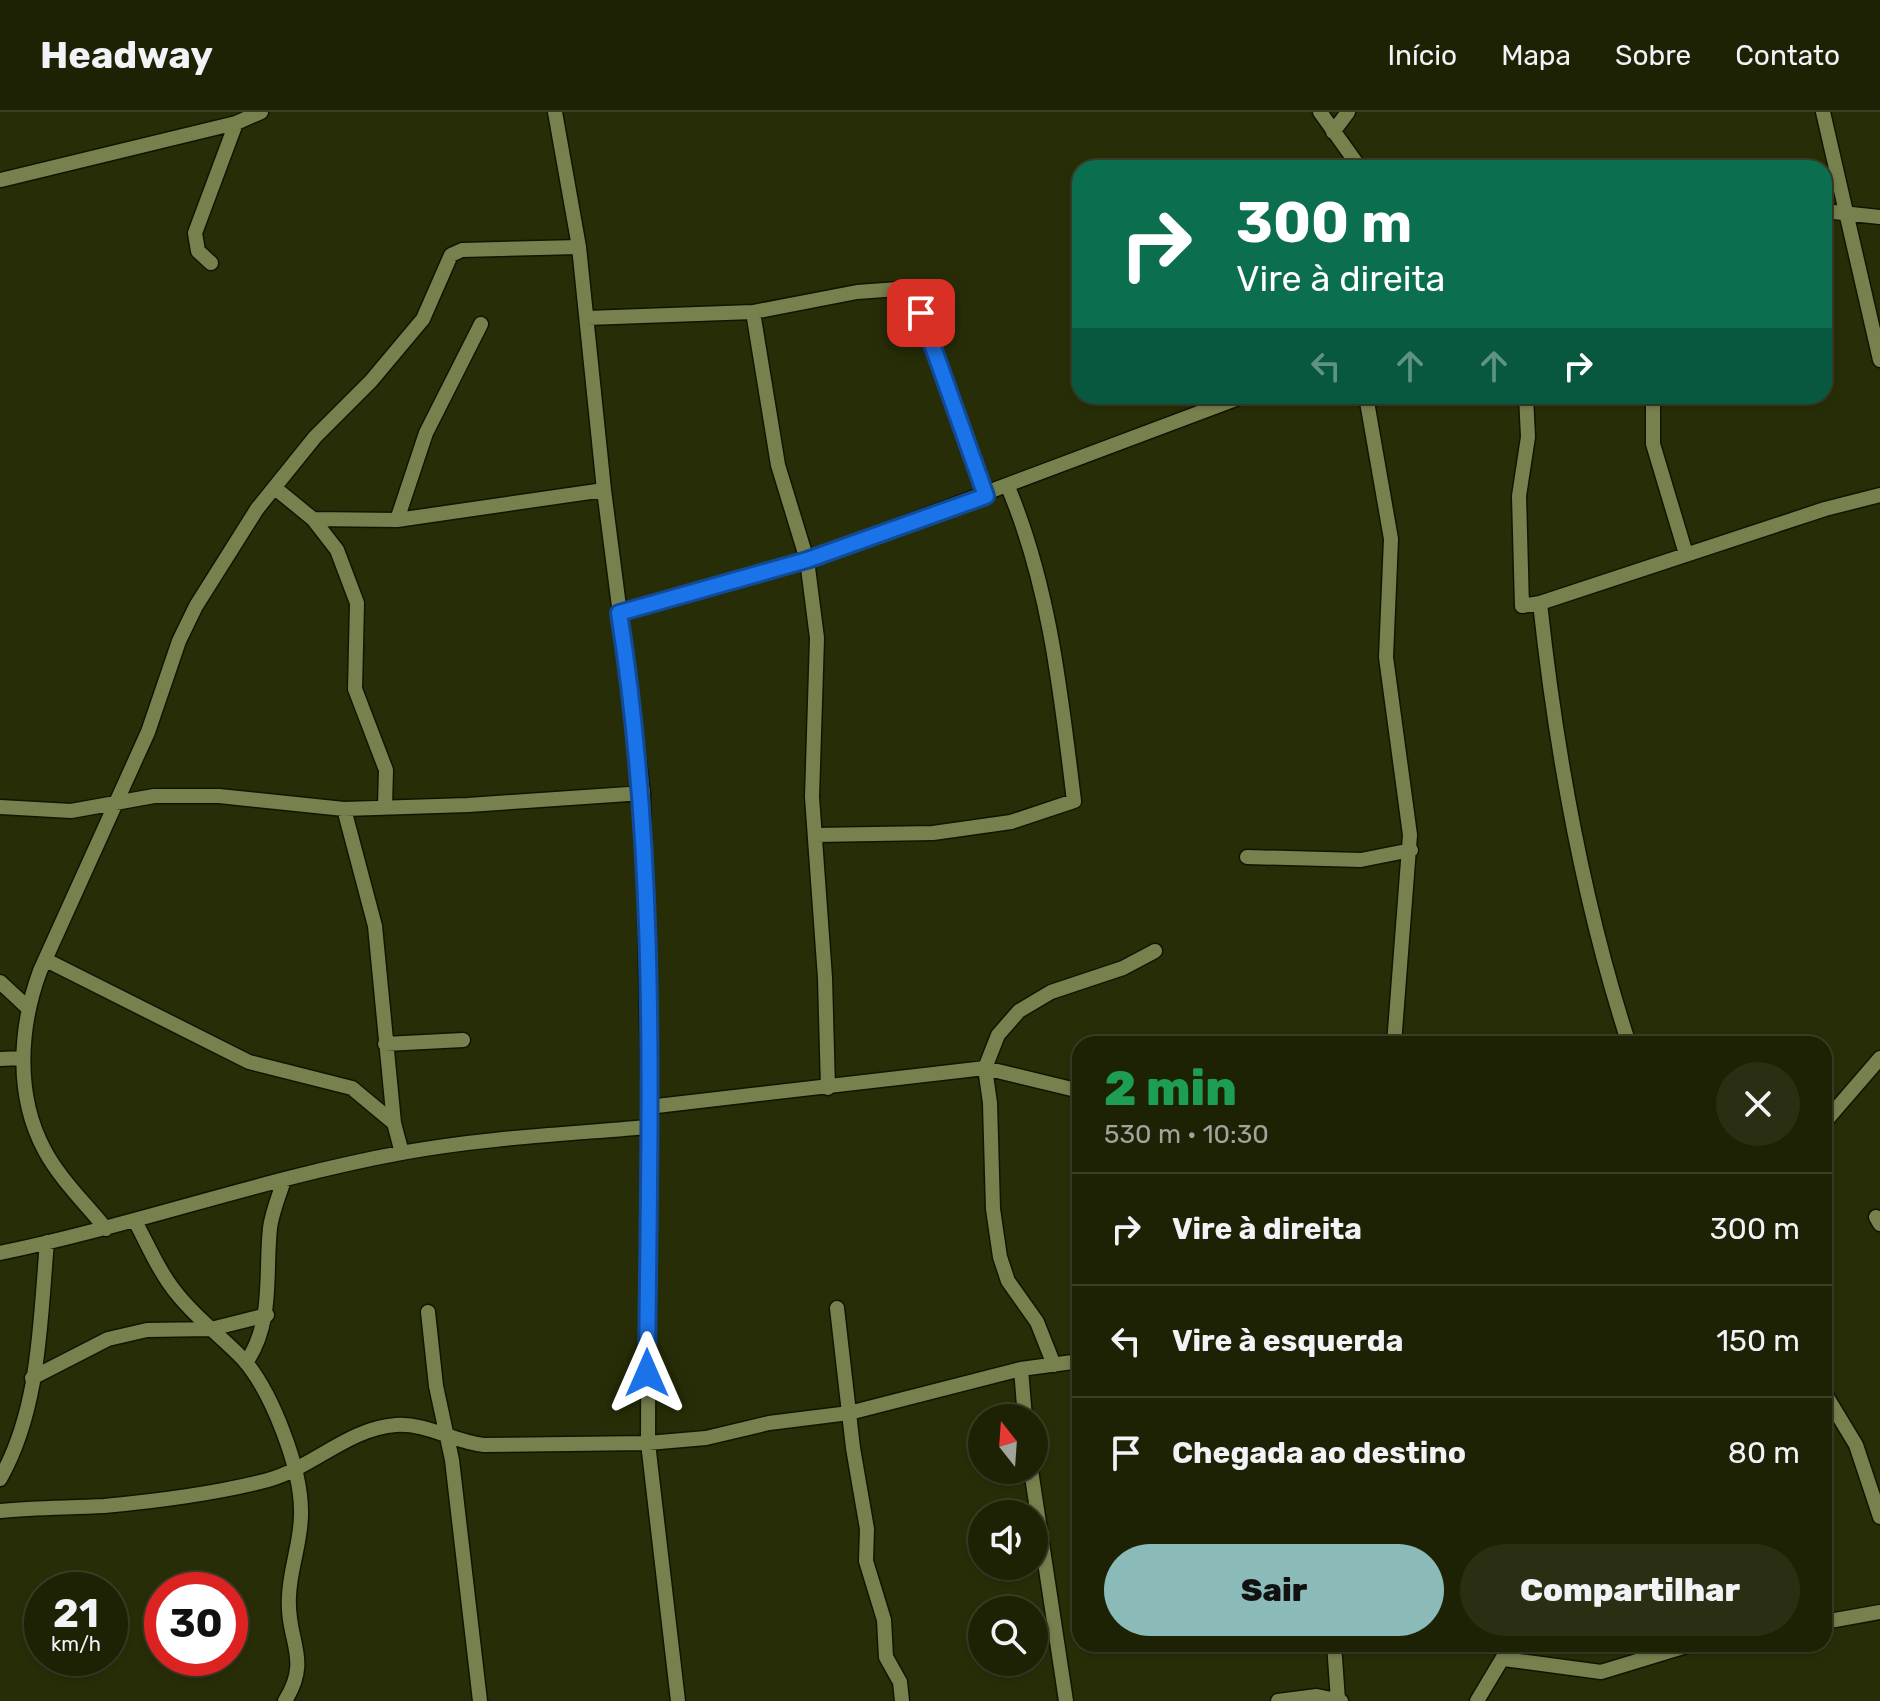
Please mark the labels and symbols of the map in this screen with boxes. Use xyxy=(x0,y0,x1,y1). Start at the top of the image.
pin xyxy=(887,279,955,347)
position arrow xyxy=(605,1331,689,1415)
north arrow xyxy=(968,1404,1048,1484)
speed limit sign: 30 xyxy=(144,1572,248,1676)

